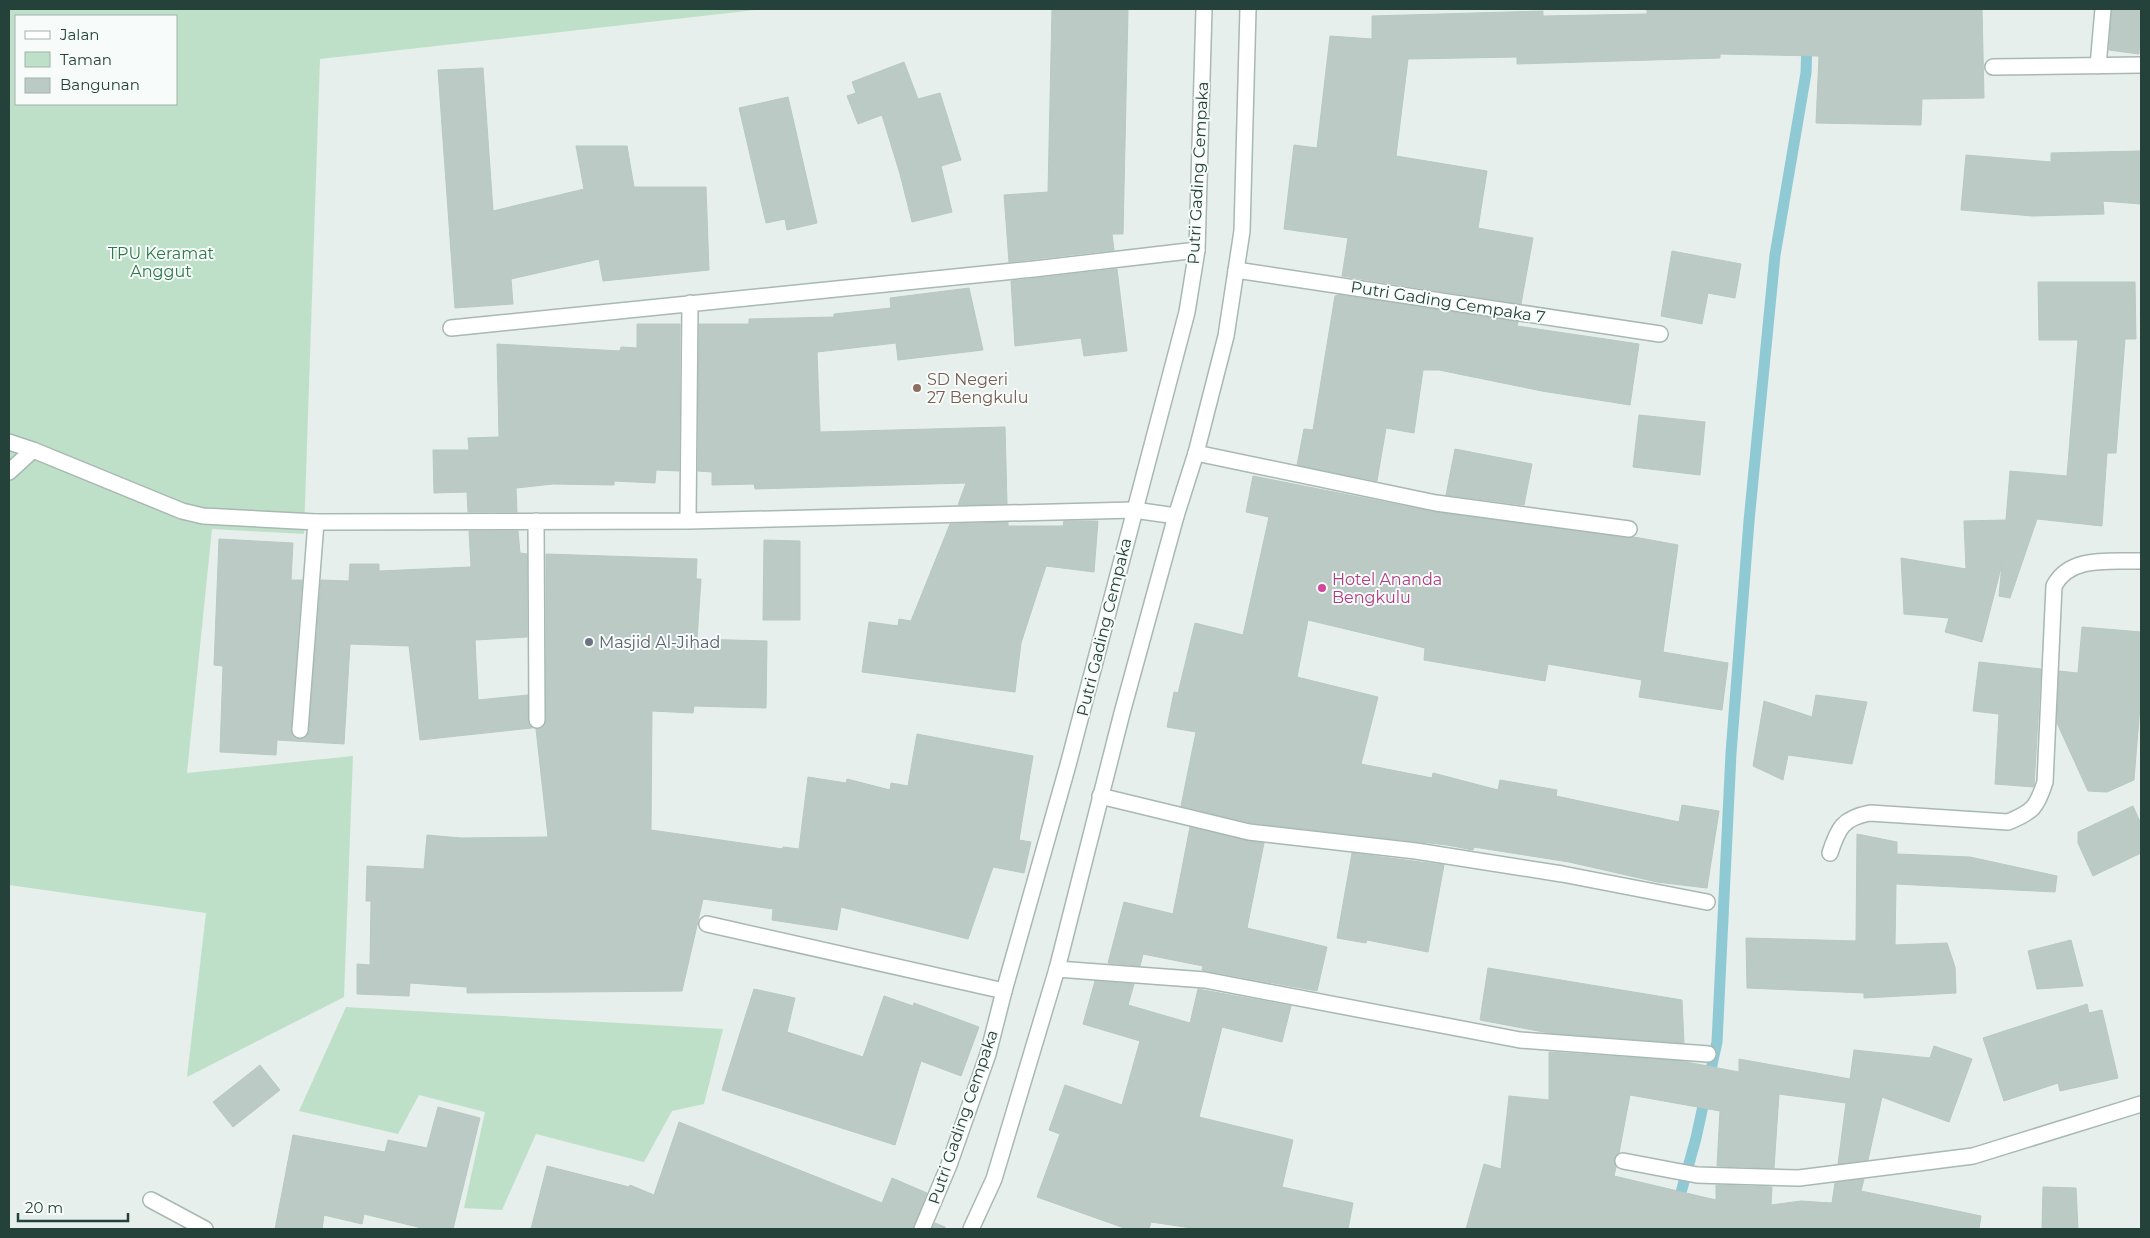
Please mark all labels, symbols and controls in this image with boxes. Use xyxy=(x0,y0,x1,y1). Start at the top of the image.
legend xyxy=(15,15,178,105)
text: Jalan xyxy=(59,25,99,44)
text: Taman xyxy=(60,50,112,69)
text: Bangunan xyxy=(60,75,140,94)
street label: Putri Gading Cempaka xyxy=(1184,81,1212,265)
park label: TPU Keramat Anggut xyxy=(108,244,215,281)
street label: Putri Gading Cempaka 7 xyxy=(1349,277,1547,327)
place label: SD Negeri 27 Bengkulu xyxy=(927,370,1028,407)
marker: SD Negeri 27 Bengkulu xyxy=(911,382,923,394)
street label: Putri Gading Cempaka xyxy=(1073,536,1135,718)
place label: Hotel Ananda Bengkulu xyxy=(1332,570,1442,607)
marker: Hotel Ananda Bengkulu xyxy=(1316,582,1328,594)
place label: Masjid Al-Jihad xyxy=(599,633,720,652)
marker: Masjid Al-Jihad xyxy=(583,636,595,648)
street label: Putri Gading Cempaka xyxy=(924,1027,1002,1207)
scale bar xyxy=(18,1190,128,1222)
text: 20 m xyxy=(25,1198,63,1217)

